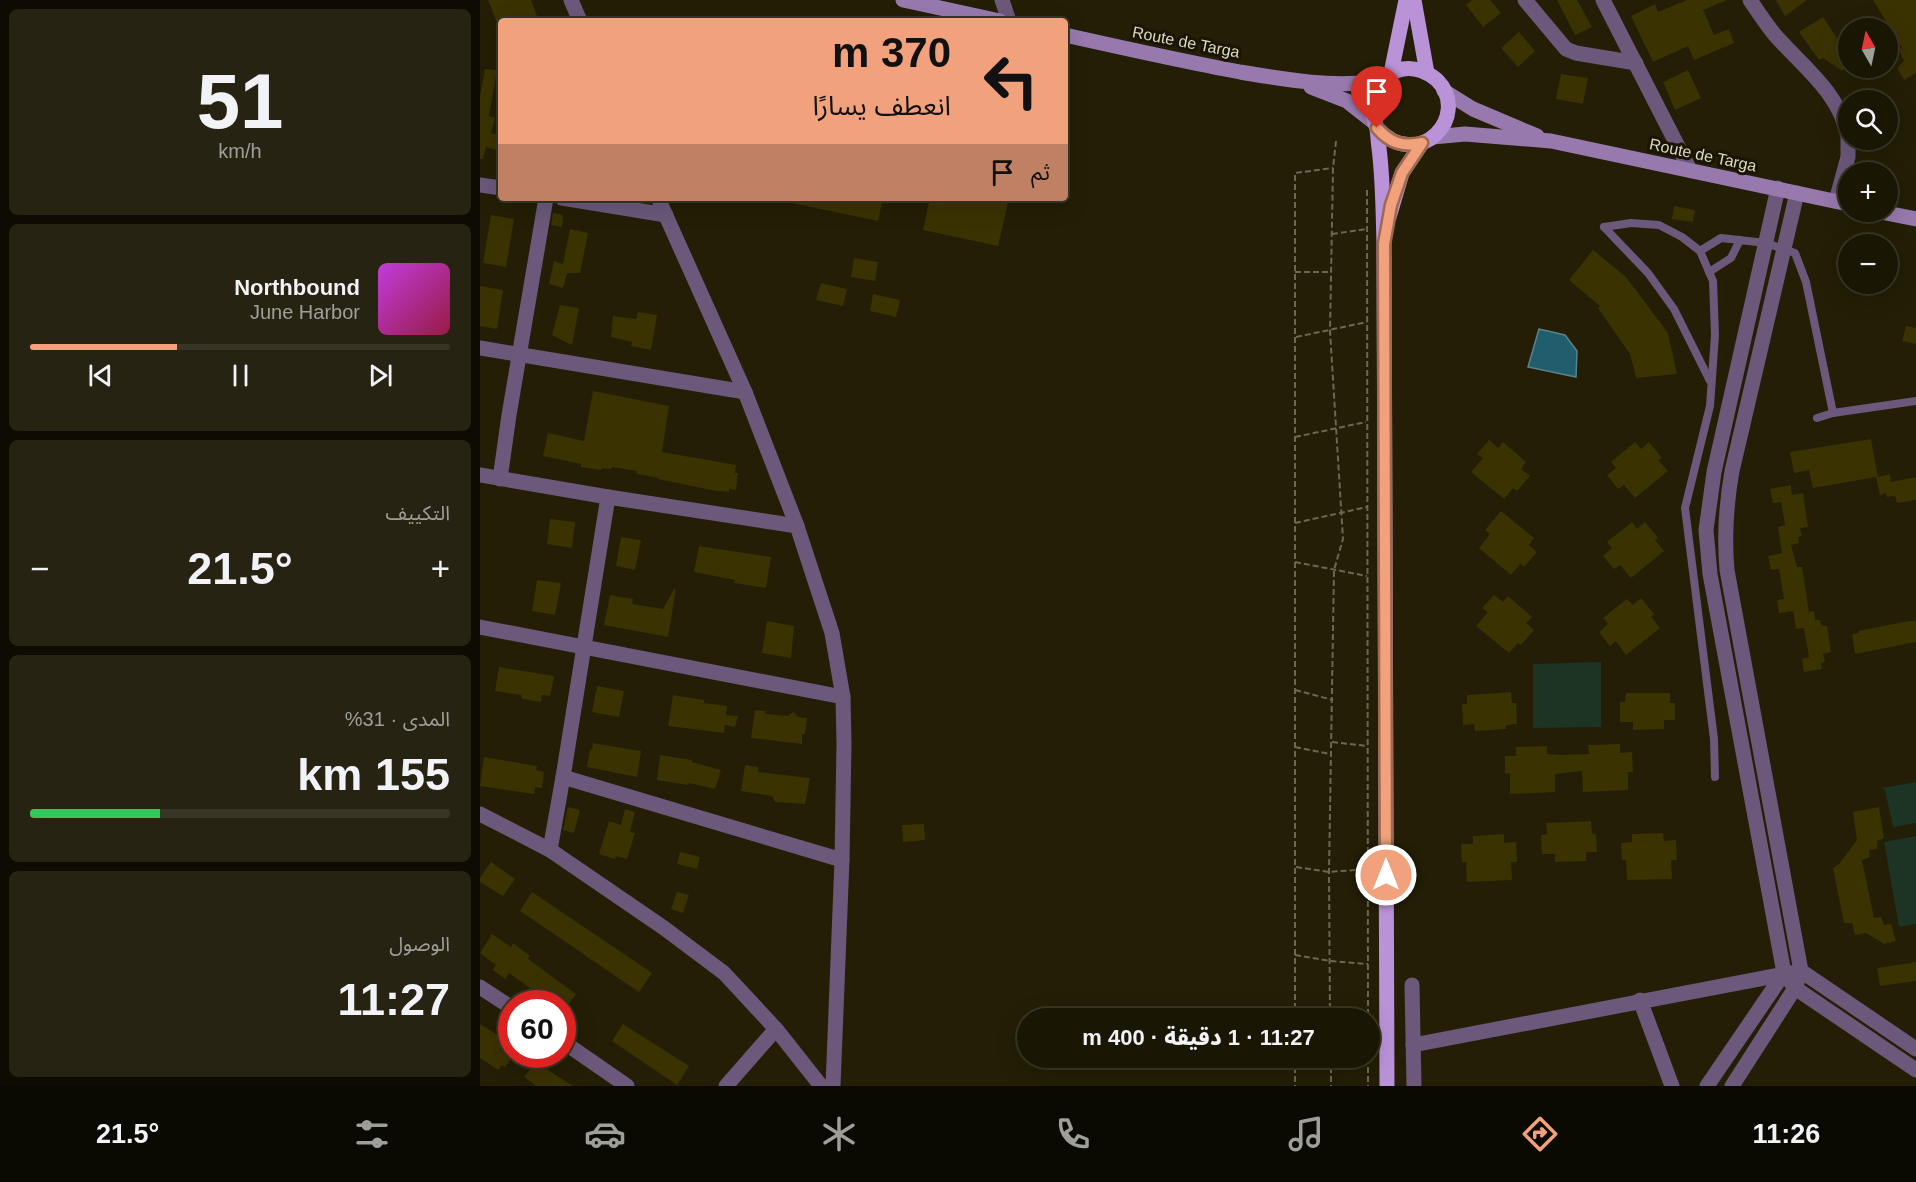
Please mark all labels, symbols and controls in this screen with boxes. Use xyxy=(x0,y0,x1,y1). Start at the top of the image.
north arrow xyxy=(1838,18,1898,78)
map controls xyxy=(1838,18,1898,294)
street label: Route de Targa xyxy=(1131,23,1241,61)
text: 370 m xyxy=(832,29,951,76)
icon: left xyxy=(972,42,1050,120)
text: 51 xyxy=(197,57,283,145)
pin xyxy=(1351,66,1402,128)
icon: arrive xyxy=(1360,75,1393,108)
button: search xyxy=(1838,90,1898,150)
text: انعطف يسارًا xyxy=(812,91,951,121)
street label: Route de Targa xyxy=(1648,135,1758,175)
text: km/h xyxy=(218,140,262,162)
icon: arrive xyxy=(986,156,1019,189)
text: ثم xyxy=(1031,160,1050,185)
button: + xyxy=(1838,162,1898,222)
button: − xyxy=(1838,234,1898,294)
text: Northbound xyxy=(234,275,360,300)
text: June Harbor xyxy=(250,301,360,323)
icon: previous xyxy=(84,359,117,392)
icon: pause xyxy=(224,359,257,392)
icon: next xyxy=(364,359,397,392)
text: التكييف xyxy=(386,502,450,524)
text: 21.5° xyxy=(187,543,293,594)
text: − xyxy=(30,550,49,587)
text: + xyxy=(431,550,450,587)
text: المدى · 31% xyxy=(345,708,450,730)
text: 155 km xyxy=(297,749,450,800)
position arrow xyxy=(1354,843,1418,907)
text: الوصول xyxy=(389,933,450,955)
text: 11:27 xyxy=(337,974,450,1025)
speed limit sign: 60 xyxy=(498,990,576,1068)
text: 11:27 · 1 دقيقة · 400 m xyxy=(1082,1025,1315,1050)
icon: filters xyxy=(351,1113,393,1155)
icon: car xyxy=(584,1113,626,1155)
icon: climate xyxy=(818,1113,860,1155)
icon: phone xyxy=(1052,1113,1094,1155)
icon: music xyxy=(1285,1113,1327,1155)
icon: directions xyxy=(1519,1113,1561,1155)
text: 21.5° xyxy=(96,1119,159,1149)
text: 11:26 xyxy=(1753,1119,1820,1149)

